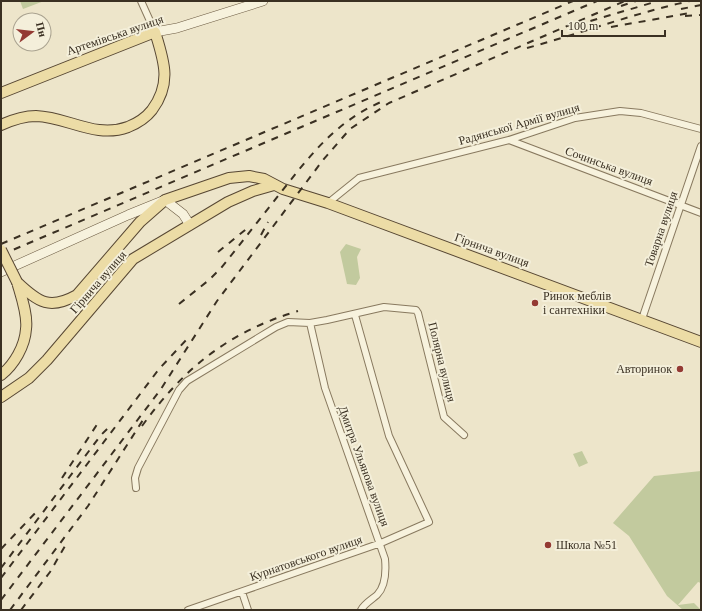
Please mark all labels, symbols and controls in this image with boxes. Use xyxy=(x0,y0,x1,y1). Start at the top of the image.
north arrow xyxy=(12,12,52,52)
street label: Артемівська вулиця xyxy=(65,12,166,58)
scale bar xyxy=(562,12,665,38)
text: 100 m xyxy=(568,19,599,33)
text: Пн xyxy=(34,21,50,39)
street label: Радянської Армії вулиця xyxy=(457,100,582,148)
street label: Сочинська вулиця xyxy=(563,144,655,189)
street label: Товарна вулиця xyxy=(642,189,681,269)
street label: Гірнича вулиця xyxy=(453,230,532,270)
street label: Гірнича вулиця xyxy=(67,247,129,316)
place label: Ринок меблів і сантехніки xyxy=(543,289,611,317)
marker: Ринок меблів і сантехніки xyxy=(530,298,540,308)
street label: Полярна вулиця xyxy=(425,321,459,404)
place label: Авторинок xyxy=(616,362,672,376)
marker: Авторинок xyxy=(675,364,685,374)
street label: Дмитра Ульянова вулиця xyxy=(336,404,393,529)
street label: Курнатовського вулиця xyxy=(248,532,364,584)
place label: Школа №51 xyxy=(556,538,617,552)
marker: Школа №51 xyxy=(543,540,553,550)

